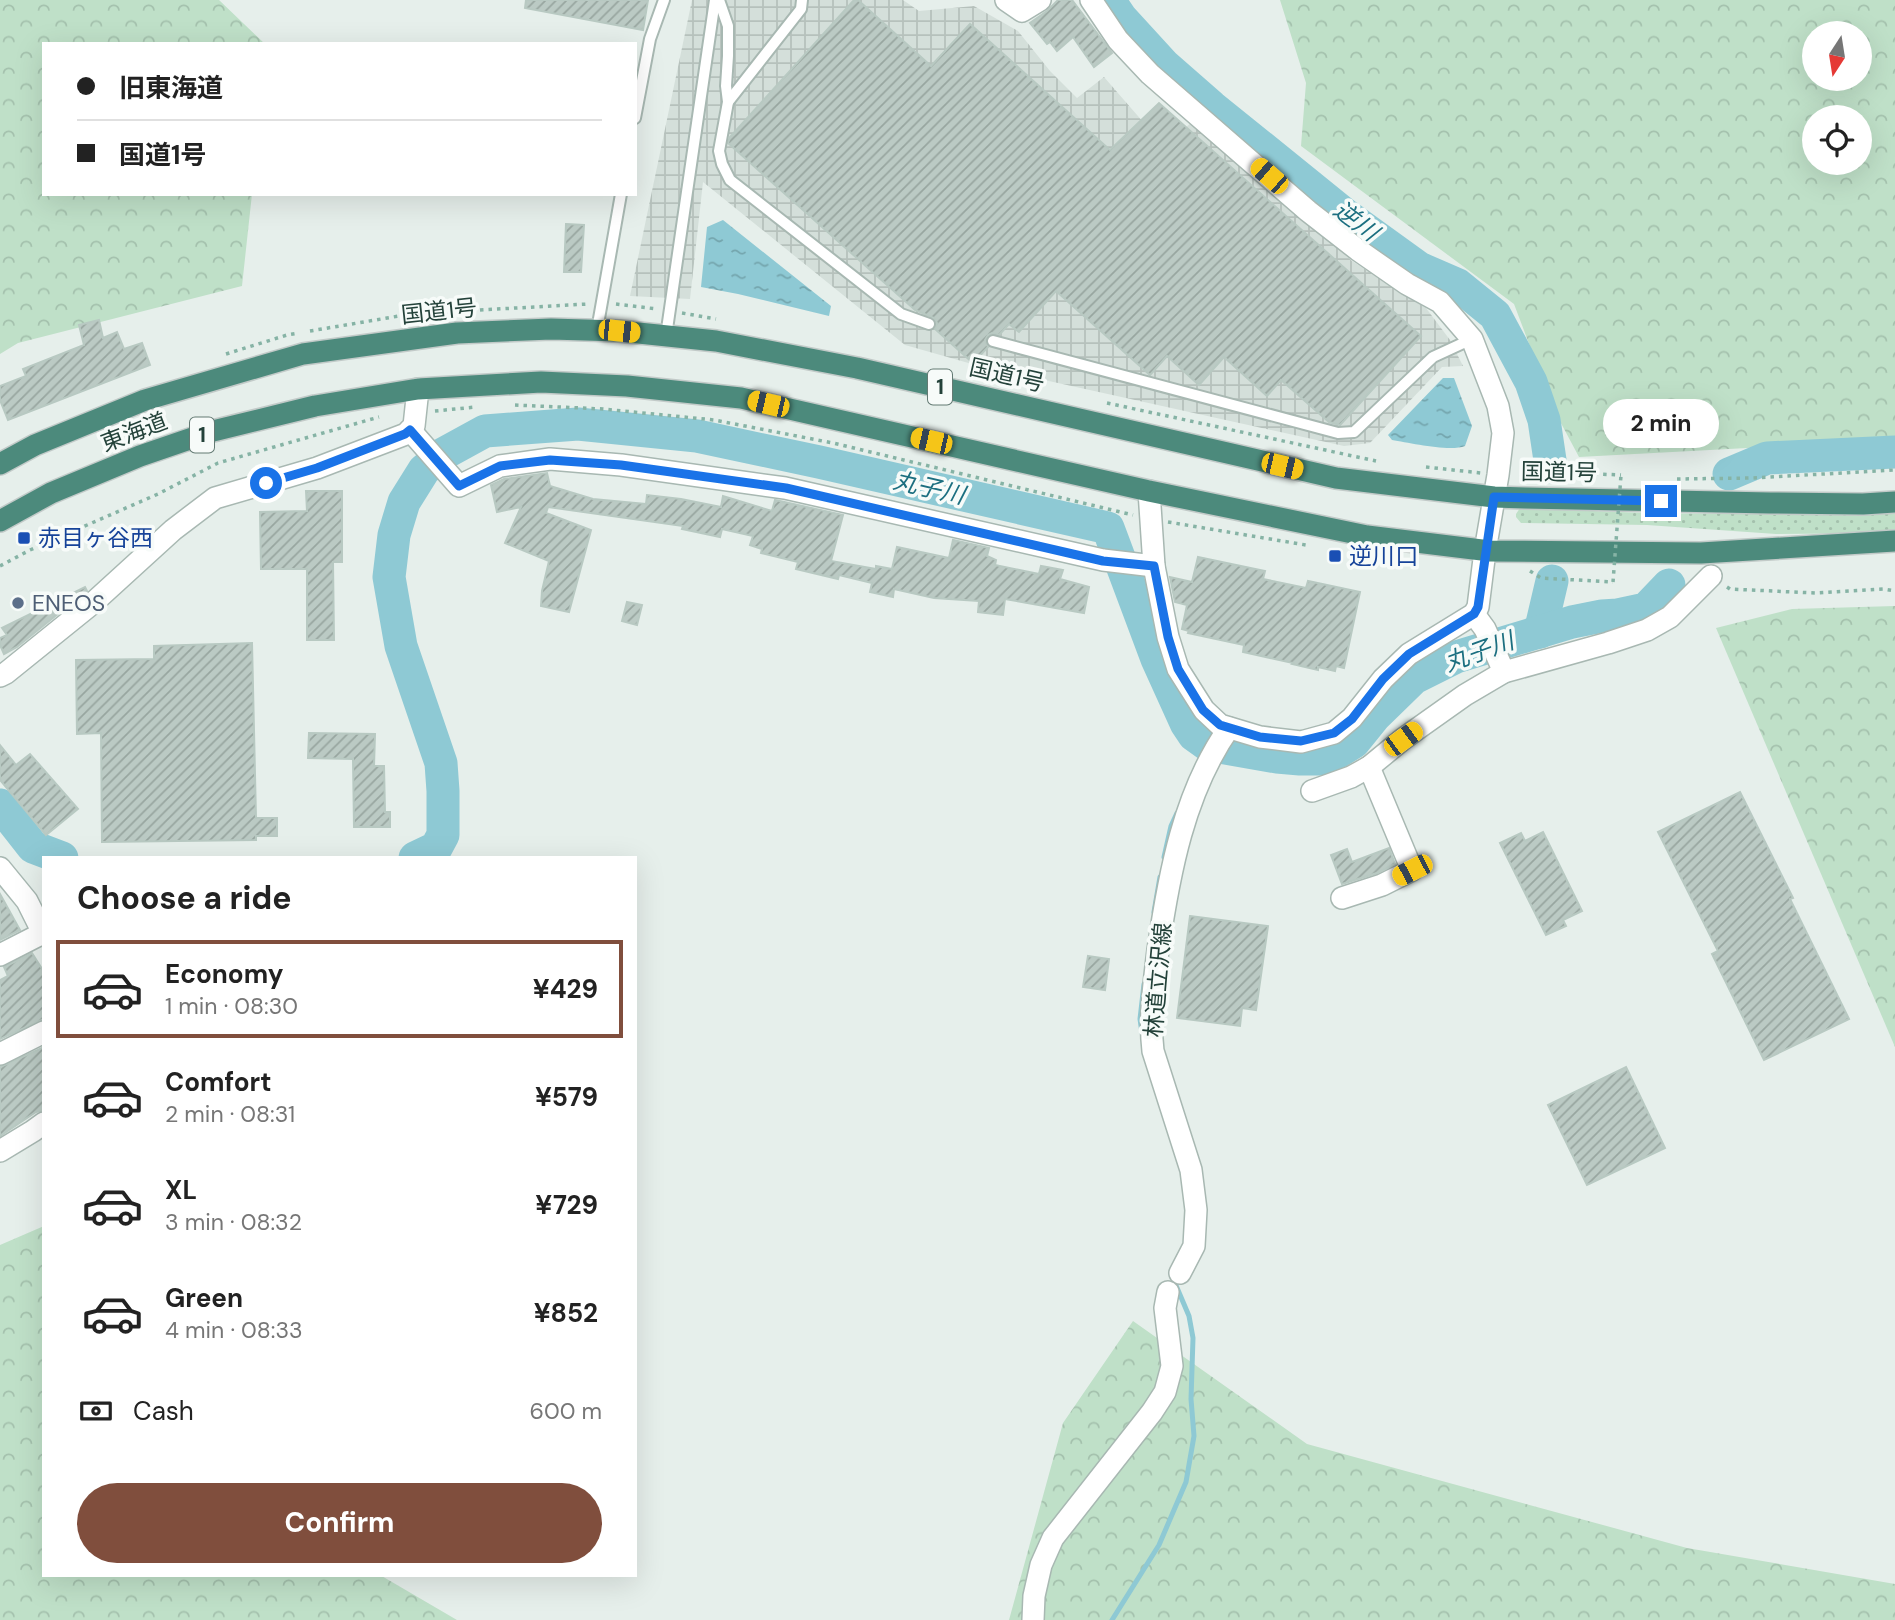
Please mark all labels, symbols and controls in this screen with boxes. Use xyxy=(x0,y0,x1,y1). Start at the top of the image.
north arrow xyxy=(1802,21,1872,91)
map controls xyxy=(1802,21,1872,175)
text: 旧東海道 xyxy=(119,71,223,105)
button: locate xyxy=(1802,105,1872,175)
text: 国道1号 xyxy=(119,138,206,172)
car xyxy=(1247,154,1292,198)
water label: 逆川 xyxy=(1328,194,1387,249)
street label: 国道1号 xyxy=(400,292,478,330)
car xyxy=(598,318,641,344)
street label: 国道1号 xyxy=(967,352,1047,398)
road number: 1 xyxy=(928,370,952,404)
car xyxy=(746,389,791,419)
callout: 2 min xyxy=(1603,400,1719,448)
street label: 東海道 xyxy=(96,406,172,458)
text: 2 min xyxy=(1631,408,1691,438)
road number: 1 xyxy=(190,418,214,452)
car xyxy=(909,426,954,456)
car xyxy=(1260,451,1305,481)
street label: 国道1号 xyxy=(1521,456,1597,488)
water label: 丸子川 xyxy=(891,464,971,511)
route start xyxy=(250,467,282,499)
route end xyxy=(1645,485,1677,517)
place label: 赤目ヶ谷西 xyxy=(38,523,153,553)
marker: 赤目ヶ谷西 xyxy=(16,530,32,546)
place label: 逆川口 xyxy=(1349,541,1418,571)
marker: 逆川口 xyxy=(1327,548,1343,564)
place label: ENEOS xyxy=(32,588,105,618)
marker: ENEOS xyxy=(10,595,26,611)
water label: 丸子川 xyxy=(1440,624,1521,678)
car xyxy=(1380,718,1427,760)
car xyxy=(1389,851,1436,889)
text: Choose a ride xyxy=(77,877,292,919)
street label: 林道立沢線 xyxy=(1138,921,1178,1039)
text: Economy xyxy=(165,957,283,991)
icon: car xyxy=(81,958,144,1021)
text: ¥429 xyxy=(533,972,598,1006)
text: 1 min · 08:30 xyxy=(165,991,298,1021)
text: Comfort xyxy=(165,1065,271,1099)
icon: car xyxy=(81,1066,144,1129)
text: ¥579 xyxy=(535,1080,598,1114)
text: 2 min · 08:31 xyxy=(165,1099,295,1129)
text: XL xyxy=(165,1173,197,1207)
icon: car xyxy=(81,1174,144,1237)
text: ¥729 xyxy=(535,1188,598,1222)
text: 3 min · 08:32 xyxy=(165,1207,302,1237)
text: Green xyxy=(165,1281,243,1315)
icon: car xyxy=(81,1282,144,1345)
text: ¥852 xyxy=(534,1296,598,1330)
text: 4 min · 08:33 xyxy=(165,1315,303,1345)
icon: cash xyxy=(77,1392,115,1430)
text: Cash xyxy=(133,1394,194,1428)
text: 600 m xyxy=(529,1396,602,1426)
button: Confirm xyxy=(77,1483,602,1563)

